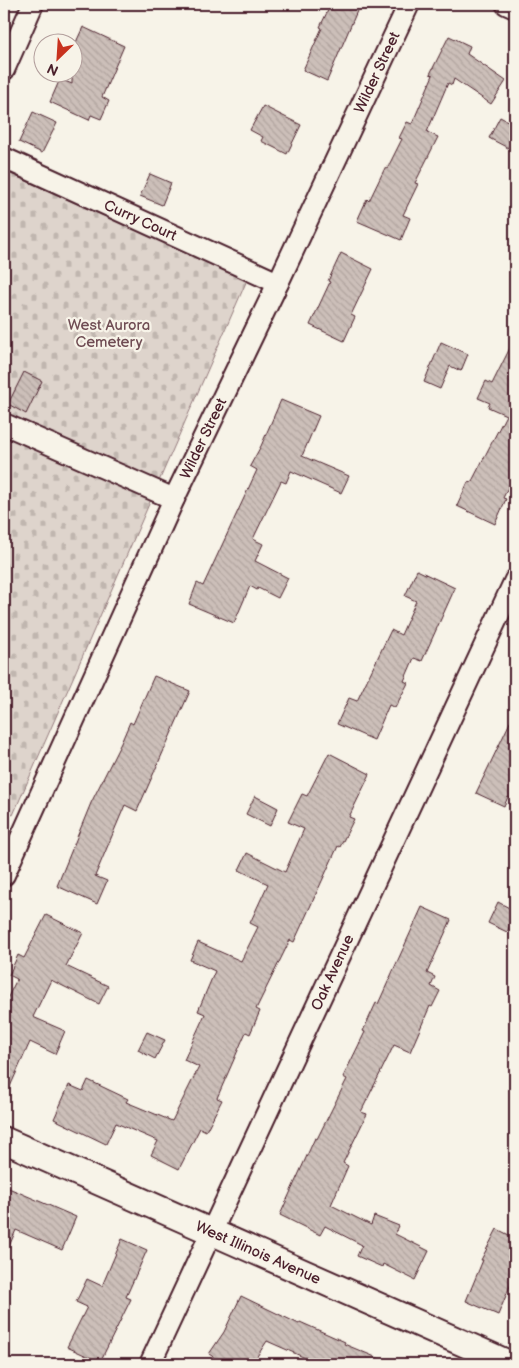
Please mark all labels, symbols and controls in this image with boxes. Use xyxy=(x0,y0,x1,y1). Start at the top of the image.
street label: Wilder Street xyxy=(350,28,404,116)
north arrow xyxy=(32,32,82,82)
text: N xyxy=(44,59,61,79)
street label: Curry Court xyxy=(101,195,180,245)
park label: West Aurora Cemetery xyxy=(68,316,150,352)
street label: Wilder Street xyxy=(176,394,231,482)
street label: Oak Avenue xyxy=(307,931,358,1013)
street label: West Illinois Avenue xyxy=(193,1216,324,1289)

